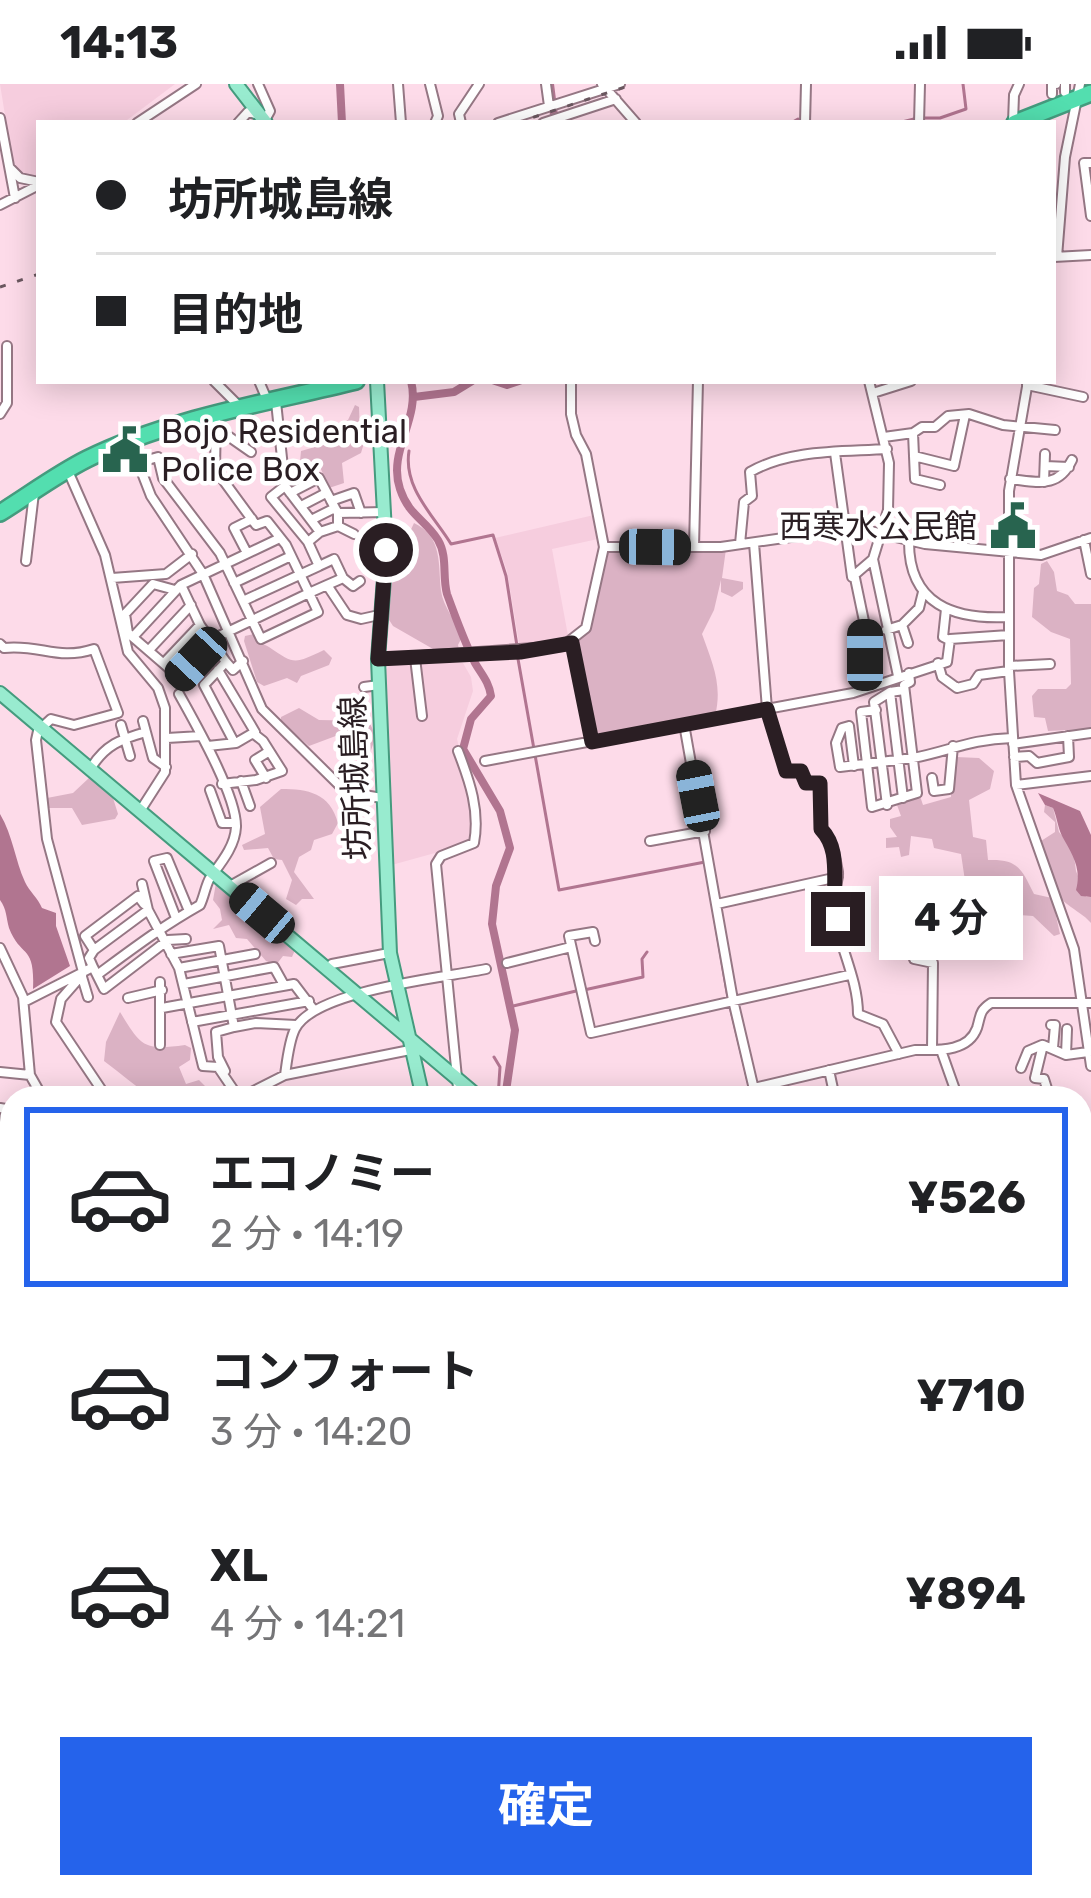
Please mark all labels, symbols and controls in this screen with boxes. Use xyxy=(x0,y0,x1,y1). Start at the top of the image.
text: 14:13 xyxy=(60,16,178,69)
text: 坊所城島線 xyxy=(168,173,393,226)
text: 目的地 xyxy=(168,288,303,341)
place label: Bojo Residential Police Box xyxy=(161,412,407,489)
public building icon: Bojo Residential Police Box xyxy=(100,425,150,475)
public building icon: 西寒水公民館 xyxy=(988,501,1038,551)
place label: 西寒水公民館 xyxy=(779,507,977,546)
route start xyxy=(359,523,413,577)
car xyxy=(619,528,691,566)
car xyxy=(847,619,883,691)
car xyxy=(158,620,234,698)
street label: 坊所城島線 xyxy=(333,695,377,861)
car xyxy=(673,757,723,835)
car xyxy=(223,876,301,950)
callout: 4 分 xyxy=(880,877,1024,961)
route end xyxy=(811,892,865,946)
text: 4 分 xyxy=(914,895,988,941)
icon: car xyxy=(66,1143,174,1251)
text: エコノミー xyxy=(210,1147,435,1200)
text: ¥526 xyxy=(907,1171,1026,1224)
text: 2 分 · 14:19 xyxy=(210,1211,404,1257)
icon: car xyxy=(66,1341,174,1449)
text: コンフォート xyxy=(210,1345,479,1398)
text: ¥710 xyxy=(916,1369,1026,1422)
text: 3 分 · 14:20 xyxy=(210,1409,413,1455)
icon: car xyxy=(66,1539,174,1647)
text: XL xyxy=(210,1539,268,1592)
text: ¥894 xyxy=(905,1567,1026,1620)
text: 4 分 · 14:21 xyxy=(210,1601,405,1647)
button: 確定 xyxy=(60,1737,1032,1875)

